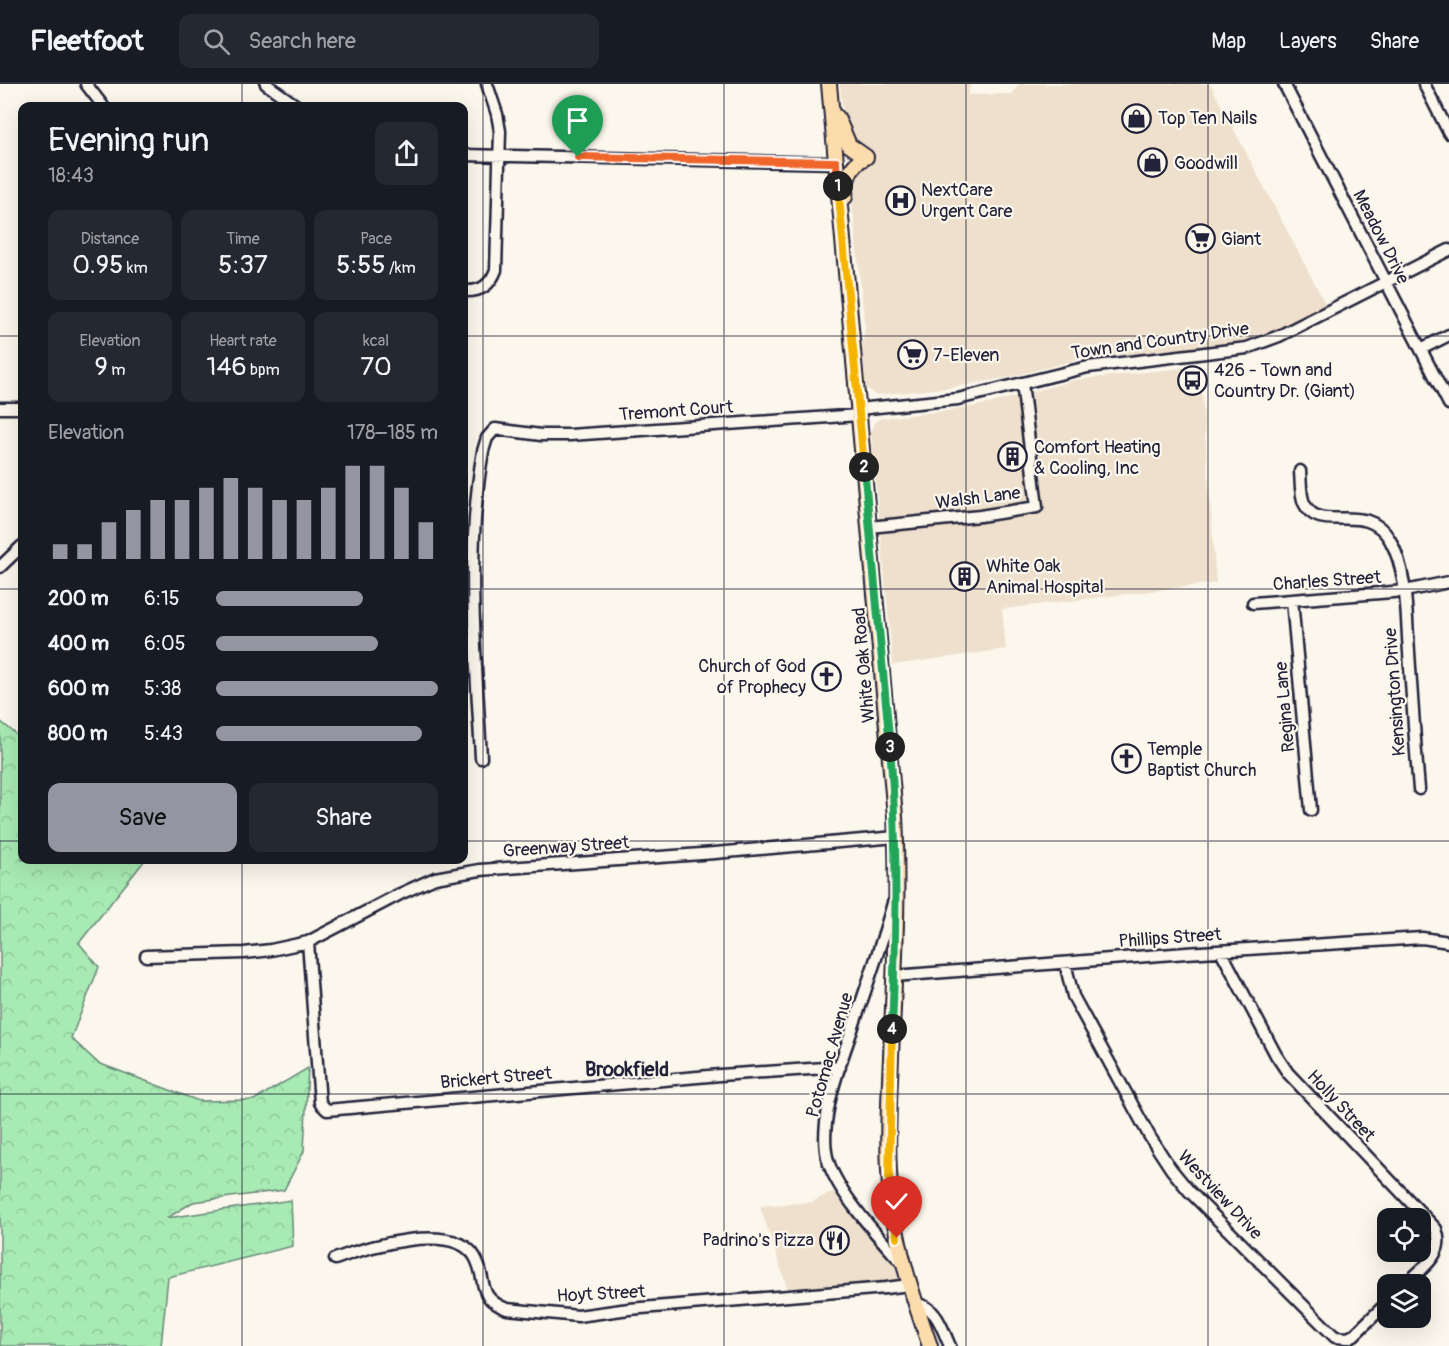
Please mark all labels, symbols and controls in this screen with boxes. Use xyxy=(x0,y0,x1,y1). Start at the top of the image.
search box xyxy=(179,14,599,68)
text: Fleetfoot xyxy=(30,24,143,59)
icon: search xyxy=(200,25,233,58)
text: Search here xyxy=(248,27,356,55)
text: Map xyxy=(1211,28,1246,55)
text: Layers xyxy=(1279,28,1337,55)
text: Share xyxy=(1370,28,1419,55)
pin xyxy=(552,95,603,157)
shop icon: Top Ten Nails xyxy=(1121,102,1153,134)
icon: arrive xyxy=(561,104,594,137)
place label: Top Ten Nails xyxy=(1158,107,1257,130)
text: Evening run xyxy=(48,120,209,161)
button: share xyxy=(375,122,438,185)
shop icon: Goodwill xyxy=(1137,147,1169,179)
place label: Goodwill xyxy=(1174,152,1238,175)
text: 18:43 xyxy=(48,163,94,188)
pin: 1 xyxy=(823,171,853,201)
text: 1 xyxy=(835,176,841,196)
place label: NextCare Urgent Care xyxy=(921,179,1013,223)
hospital icon: NextCare Urgent Care xyxy=(884,184,916,216)
street label: Meadow Drive xyxy=(1347,186,1415,288)
supermarket icon: Giant xyxy=(1184,223,1216,255)
place label: Giant xyxy=(1221,228,1262,251)
text: Distance xyxy=(81,229,139,249)
text: Time xyxy=(226,229,260,249)
text: Pace xyxy=(360,229,392,249)
text: 0.95 xyxy=(72,249,123,281)
text: 5:37 xyxy=(218,249,268,281)
text: 5:55 xyxy=(336,249,386,281)
text: km xyxy=(123,258,148,278)
text: /km xyxy=(386,258,416,278)
street label: Town and Country Drive xyxy=(1070,317,1250,365)
text: Elevation xyxy=(80,331,140,351)
text: Heart rate xyxy=(209,331,277,351)
text: kcal xyxy=(363,331,389,351)
supermarket icon: 7-Eleven xyxy=(896,339,928,371)
place label: 7-Eleven xyxy=(933,344,1000,367)
text: 9 xyxy=(94,351,108,383)
text: 146 xyxy=(206,351,247,383)
text: 70 xyxy=(360,351,392,383)
place label: 426 - Town and Country Dr. (Giant) xyxy=(1214,359,1356,403)
text: m xyxy=(108,360,126,380)
text: bpm xyxy=(247,360,280,380)
bus stop icon: 426 - Town and Country Dr. (Giant) xyxy=(1177,364,1209,396)
street label: Tremont Court xyxy=(618,395,735,426)
text: Elevation xyxy=(48,420,124,445)
text: 178–185 m xyxy=(347,420,438,445)
place label: Comfort Heating & Cooling, Inc xyxy=(1034,436,1161,480)
building icon: Comfort Heating & Cooling, Inc xyxy=(997,441,1029,473)
pin: 2 xyxy=(849,452,879,482)
text: 2 xyxy=(860,457,868,477)
street label: Walsh Lane xyxy=(934,481,1022,515)
place label: White Oak Animal Hospital xyxy=(986,555,1104,599)
building icon: White Oak Animal Hospital xyxy=(949,560,981,592)
street label: Charles Street xyxy=(1272,566,1383,596)
text: 200 m xyxy=(48,586,109,611)
text: 6:15 xyxy=(144,586,180,611)
street label: White Oak Road xyxy=(848,606,880,724)
street label: Kensington Drive xyxy=(1379,627,1411,757)
text: 400 m xyxy=(48,631,109,656)
text: 6:05 xyxy=(144,631,185,656)
place label: Church of God of Prophecy xyxy=(698,655,806,699)
church icon: Church of God of Prophecy xyxy=(811,660,843,692)
street label: Regina Lane xyxy=(1270,661,1300,753)
text: 600 m xyxy=(48,676,109,701)
text: 5:38 xyxy=(144,676,181,701)
text: 800 m xyxy=(48,721,108,746)
text: 5:43 xyxy=(144,721,183,746)
pin: 3 xyxy=(875,732,905,762)
text: 3 xyxy=(886,737,894,757)
place label: Temple Baptist Church xyxy=(1147,738,1256,782)
church icon: Temple Baptist Church xyxy=(1110,743,1142,775)
button: Save xyxy=(48,783,237,852)
button: Share xyxy=(249,783,438,852)
street label: Greenway Street xyxy=(502,831,631,863)
street label: Phillips Street xyxy=(1118,923,1223,953)
street label: Potomac Avenue xyxy=(801,990,859,1120)
pin: 4 xyxy=(877,1014,907,1044)
text: 4 xyxy=(887,1019,897,1039)
district label: Brookfield xyxy=(585,1057,669,1082)
street label: Brickert Street xyxy=(439,1062,553,1094)
street label: Holly Street xyxy=(1302,1065,1381,1147)
street label: Westview Drive xyxy=(1173,1145,1267,1245)
pin xyxy=(871,1176,922,1238)
icon: check xyxy=(880,1185,913,1218)
map controls xyxy=(1377,1208,1431,1328)
button: locate xyxy=(1377,1208,1431,1262)
restaurant icon: Padrino's Pizza xyxy=(819,1224,851,1256)
place label: Padrino's Pizza xyxy=(702,1229,814,1252)
button: layers xyxy=(1377,1274,1431,1328)
street label: Hoyt Street xyxy=(556,1280,647,1308)

